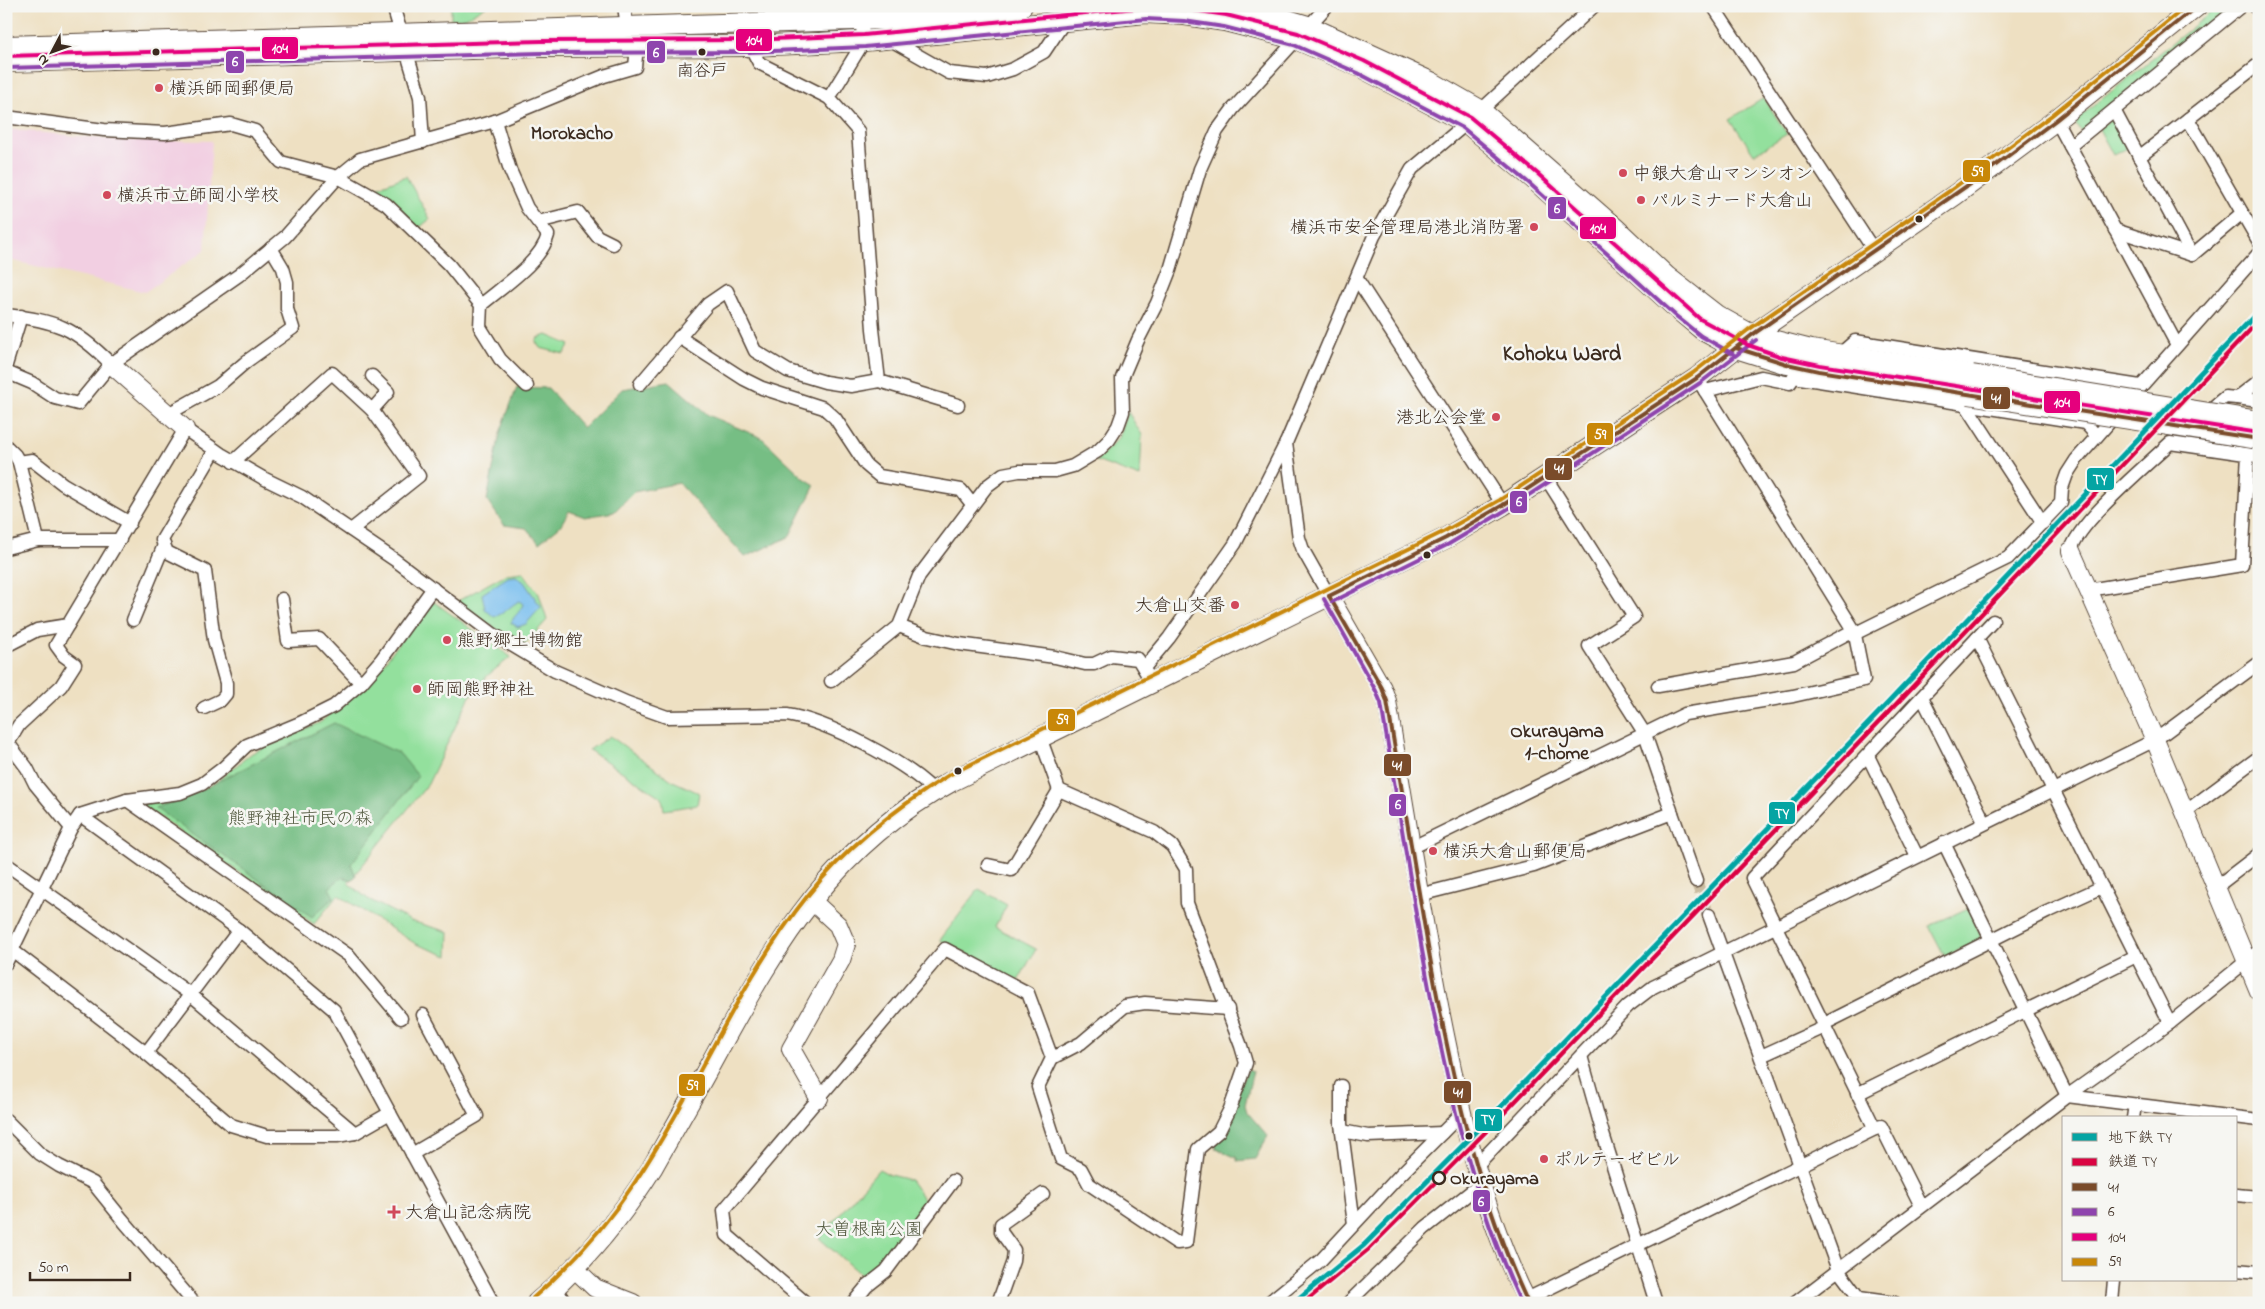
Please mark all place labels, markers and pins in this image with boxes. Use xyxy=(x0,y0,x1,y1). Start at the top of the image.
unlabelled marker xyxy=(151,47,161,57)
marker: 南谷戸 xyxy=(697,47,707,57)
place label: 南谷戸 xyxy=(677,59,728,84)
place label: 横浜師岡郵便局 xyxy=(169,77,295,103)
marker: 横浜師岡郵便局 xyxy=(153,82,165,94)
place label: 中銀大倉山マンシオン xyxy=(1633,162,1813,188)
marker: 中銀大倉山マンシオン xyxy=(1617,167,1629,179)
place label: 横浜市立師岡小学校 xyxy=(117,184,279,210)
marker: 横浜市立師岡小学校 xyxy=(101,189,113,201)
place label: パルミナード大倉山 xyxy=(1651,189,1813,215)
marker: パルミナード大倉山 xyxy=(1635,194,1647,206)
unlabelled marker xyxy=(1914,214,1924,224)
place label: 横浜市安全管理局港北消防署 xyxy=(1290,216,1524,242)
marker: 横浜市安全管理局港北消防署 xyxy=(1528,221,1540,233)
place label: 港北公会堂 xyxy=(1396,406,1486,432)
marker: 港北公会堂 xyxy=(1490,411,1502,423)
unlabelled marker xyxy=(1422,550,1432,560)
place label: 大倉山交番 xyxy=(1135,594,1225,620)
marker: 大倉山交番 xyxy=(1229,599,1241,611)
place label: 熊野郷土博物館 xyxy=(457,629,583,655)
marker: 熊野郷土博物館 xyxy=(441,634,453,646)
place label: 師岡熊野神社 xyxy=(427,678,535,704)
marker: 師岡熊野神社 xyxy=(411,683,423,695)
unlabelled marker xyxy=(953,766,963,776)
place label: 横浜大倉山郵便局 xyxy=(1443,840,1587,866)
marker: 横浜大倉山郵便局 xyxy=(1427,845,1439,857)
unlabelled marker xyxy=(1464,1131,1474,1141)
place label: ポルテーゼビル xyxy=(1554,1148,1680,1174)
marker: ポルテーゼビル xyxy=(1538,1153,1550,1165)
place label: Okurayama xyxy=(1450,1167,1539,1194)
marker: Okurayama xyxy=(1432,1171,1446,1185)
place label: 大倉山記念病院 xyxy=(405,1201,531,1227)
marker: 大倉山記念病院 xyxy=(387,1205,401,1219)

